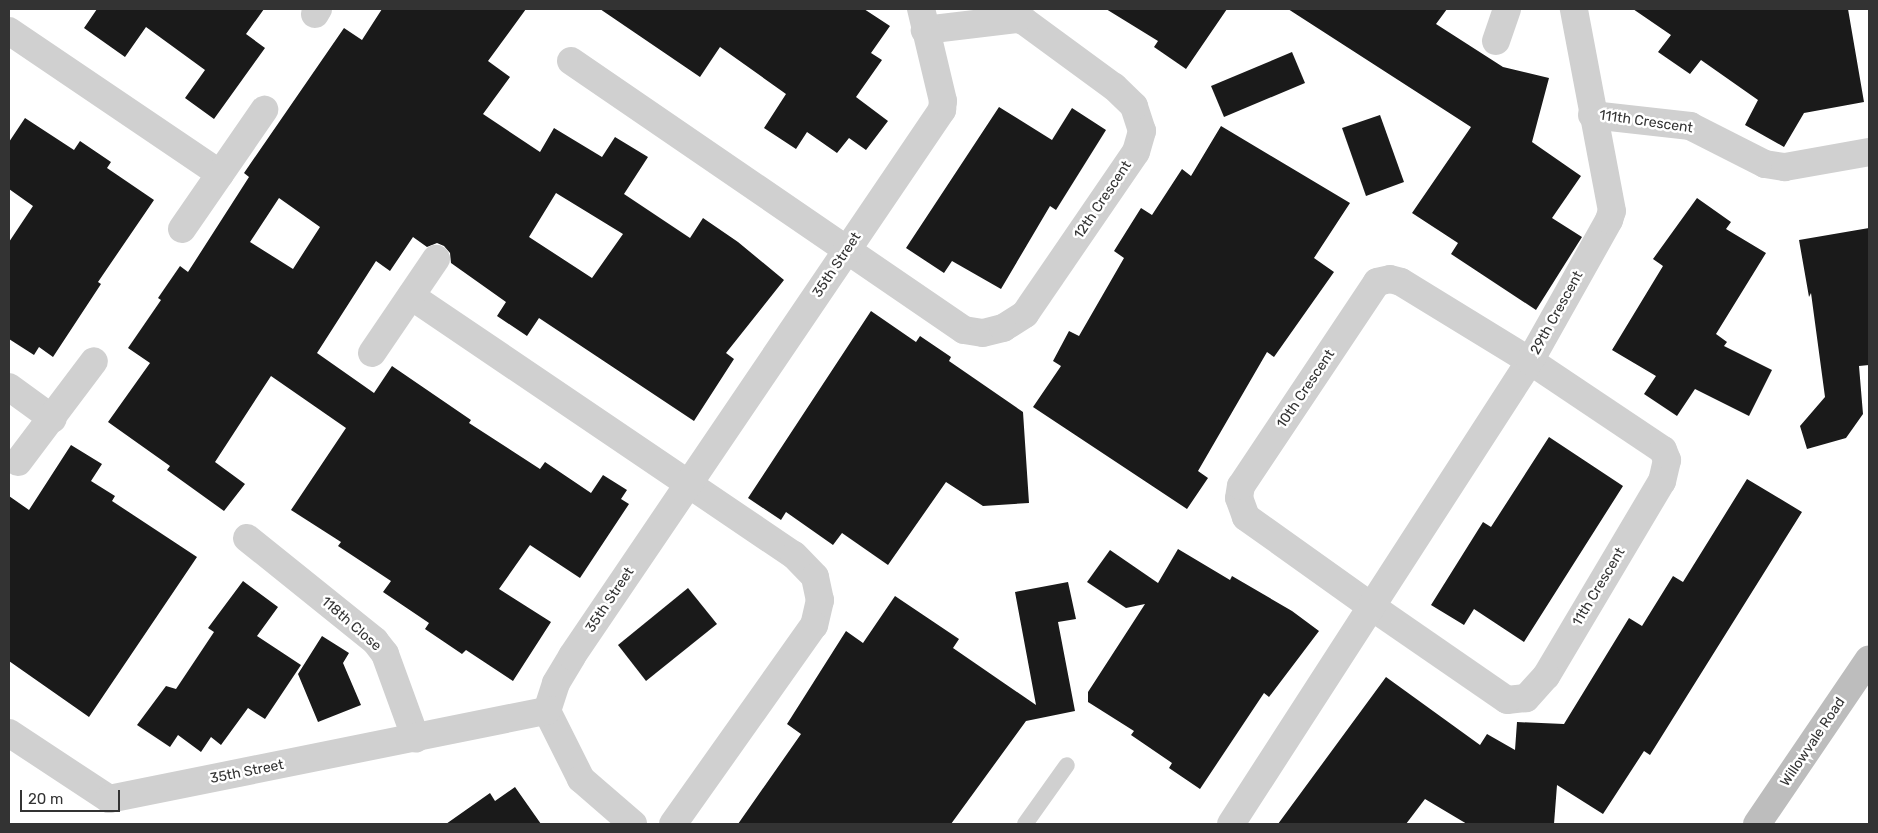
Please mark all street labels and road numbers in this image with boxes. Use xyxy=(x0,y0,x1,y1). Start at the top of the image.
street label: 111th Crescent xyxy=(1598,107,1694,137)
street label: 12th Crescent xyxy=(1071,158,1135,242)
street label: 35th Street xyxy=(809,229,865,301)
street label: 29th Crescent xyxy=(1527,268,1587,358)
street label: 10th Crescent xyxy=(1274,346,1338,432)
street label: 11th Crescent xyxy=(1569,545,1629,629)
street label: 35th Street xyxy=(582,564,638,636)
street label: 118th Close xyxy=(318,593,384,655)
street label: Willowvale Road xyxy=(1777,694,1849,790)
street label: 35th Street xyxy=(209,757,285,787)

